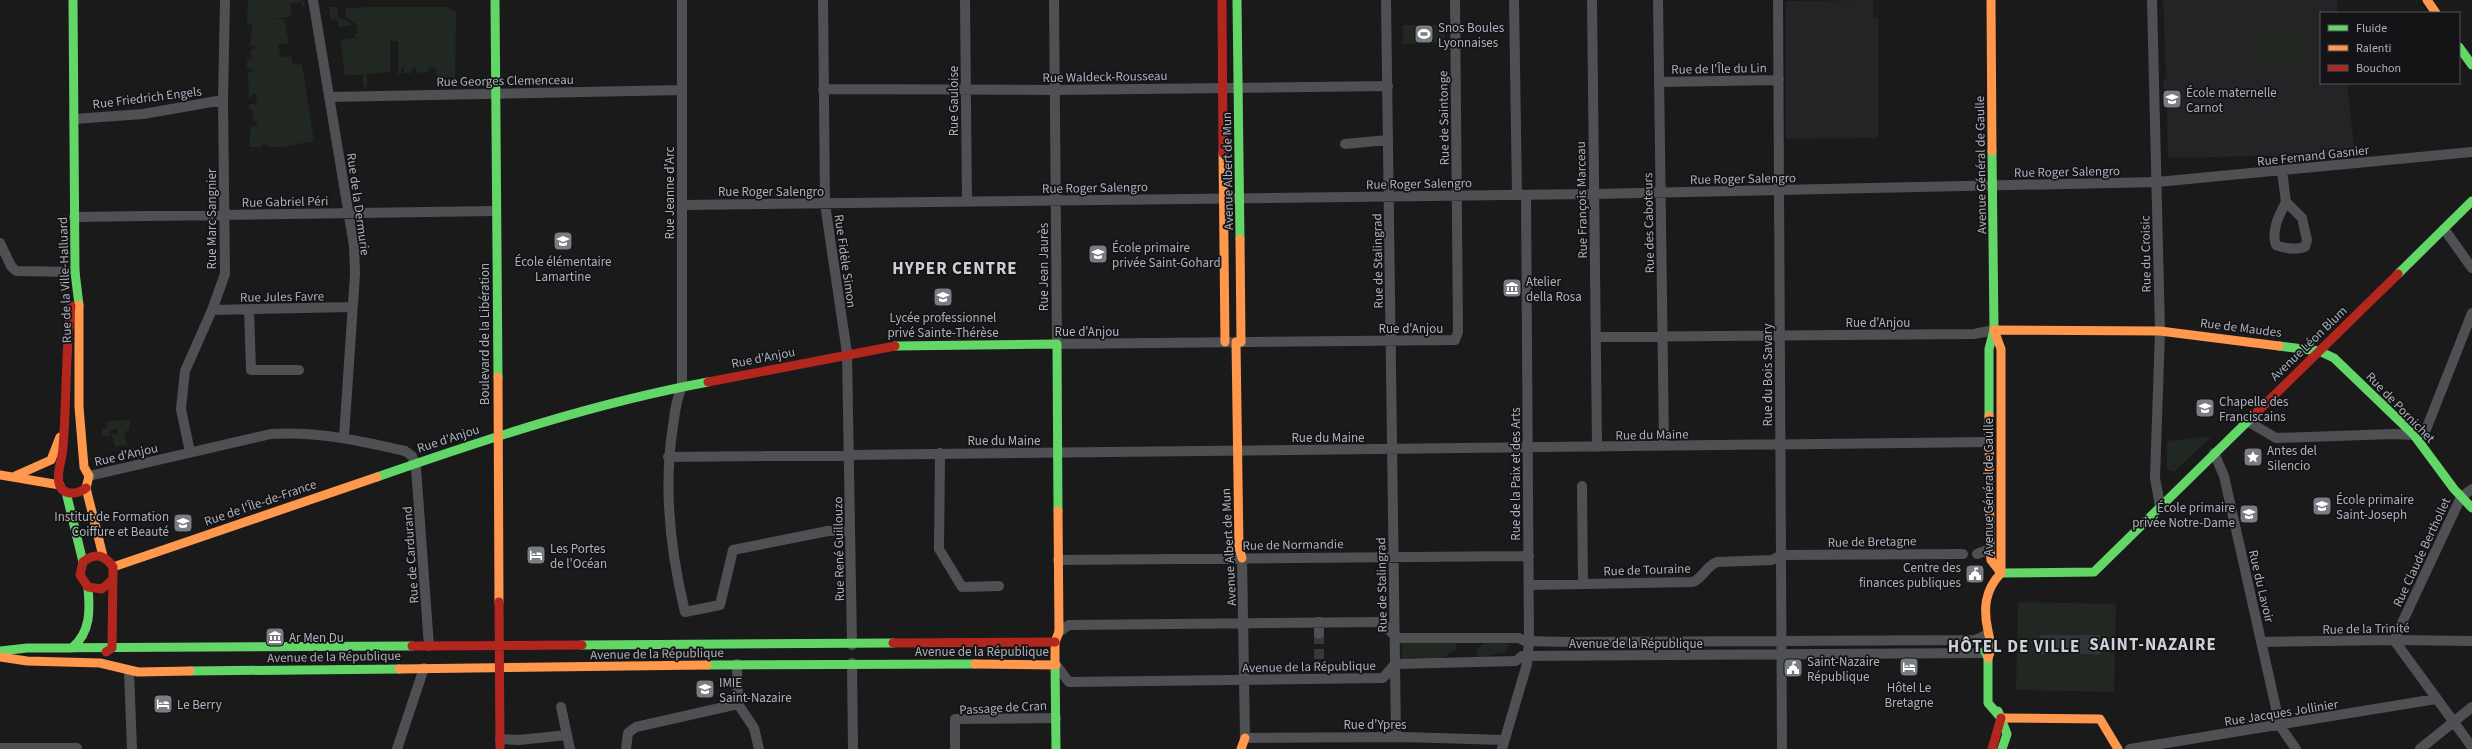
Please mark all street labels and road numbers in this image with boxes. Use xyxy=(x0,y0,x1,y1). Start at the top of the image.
street label: Rue de l'Île du Lin xyxy=(1671,59,1767,79)
street label: Rue Gauloise xyxy=(945,66,963,136)
street label: Rue Waldeck-Rousseau xyxy=(1042,67,1168,87)
street label: Rue de Saintonge xyxy=(1434,70,1454,166)
street label: Rue Georges Clemenceau xyxy=(436,71,574,91)
street label: Rue Friedrich Engels xyxy=(91,82,203,114)
street label: Avenue Général de Gaulle xyxy=(1971,96,1991,234)
street label: Avenue Albert de Mun xyxy=(1218,112,1238,230)
street label: Rue François Marceau xyxy=(1572,141,1592,259)
street label: Rue Fernand Gasnier xyxy=(2256,141,2371,171)
street label: Rue Jeanne d'Arc xyxy=(661,146,679,239)
street label: Rue de la Dermurie xyxy=(342,152,374,256)
street label: Rue Roger Salengro xyxy=(2014,162,2120,182)
street label: Rue Marc Sangnier xyxy=(203,168,221,269)
street label: Rue Roger Salengro xyxy=(1690,169,1796,189)
street label: Rue des Caboteurs xyxy=(1639,172,1659,274)
street label: Rue Roger Salengro xyxy=(1366,174,1472,194)
street label: Rue Roger Salengro xyxy=(1042,178,1148,198)
street label: Rue Roger Salengro xyxy=(718,183,824,201)
street label: Rue Gabriel Péri xyxy=(242,192,328,212)
street label: Rue Fidèle Simon xyxy=(830,213,860,309)
street label: Rue de Stalingrad xyxy=(1368,213,1388,309)
street label: Rue du Croisic xyxy=(2136,215,2156,293)
street label: Rue de la Ville-Halluard xyxy=(54,217,76,343)
street label: Rue Jean Jaurès xyxy=(1035,222,1053,311)
street label: Boulevard de la Libération xyxy=(476,263,494,405)
street label: Rue Jules Favre xyxy=(240,287,324,307)
street label: Avenue Léon Blum xyxy=(2266,302,2351,385)
street label: Rue d'Anjou xyxy=(1846,314,1910,332)
street label: Rue de Maudes xyxy=(2199,314,2283,342)
street label: Rue d'Anjou xyxy=(1379,320,1443,338)
street label: Rue d'Anjou xyxy=(1055,323,1119,341)
street label: Rue du Bois Savary xyxy=(1759,323,1777,427)
street label: Rue d'Anjou xyxy=(730,343,797,373)
street label: Rue de Pornichet xyxy=(2362,368,2439,448)
street label: Rue de la Paix et des Arts xyxy=(1507,407,1525,541)
street label: Avenue Général de Gaulle xyxy=(1980,418,1998,556)
street label: Rue d'Anjou xyxy=(415,420,482,458)
street label: Rue du Maine xyxy=(1615,425,1689,445)
street label: Rue du Maine xyxy=(1291,429,1365,447)
street label: Rue du Maine xyxy=(967,432,1041,450)
street label: Rue d'Anjou xyxy=(93,439,160,471)
street label: Rue de l'Île-de-France xyxy=(202,475,319,531)
street label: Avenue Albert de Mun xyxy=(1217,488,1241,606)
street label: Rue Claude Berthollet xyxy=(2389,494,2455,610)
street label: Rue René Guillouzo xyxy=(829,496,849,602)
street label: Rue de Cardurand xyxy=(399,506,423,604)
street label: Rue de Bretagne xyxy=(1827,532,1917,552)
street label: Rue de Normandie xyxy=(1242,535,1344,555)
street label: Rue de Stalingrad xyxy=(1372,537,1392,633)
street label: Rue du Lavoir xyxy=(2244,548,2278,625)
street label: Rue de Touraine xyxy=(1603,559,1691,581)
street label: Rue de la Trinité xyxy=(2322,619,2410,639)
street label: Avenue de la République xyxy=(1569,635,1703,653)
street label: Avenue de la République xyxy=(915,643,1049,661)
street label: Avenue de la République xyxy=(590,644,724,664)
street label: Avenue de la République xyxy=(267,647,401,667)
street label: Avenue de la République xyxy=(1242,657,1376,677)
street label: Rue Jacques Jollinier xyxy=(2223,695,2340,731)
street label: Passage de Cran xyxy=(959,697,1047,719)
street label: Rue d'Ypres xyxy=(1343,716,1407,734)

